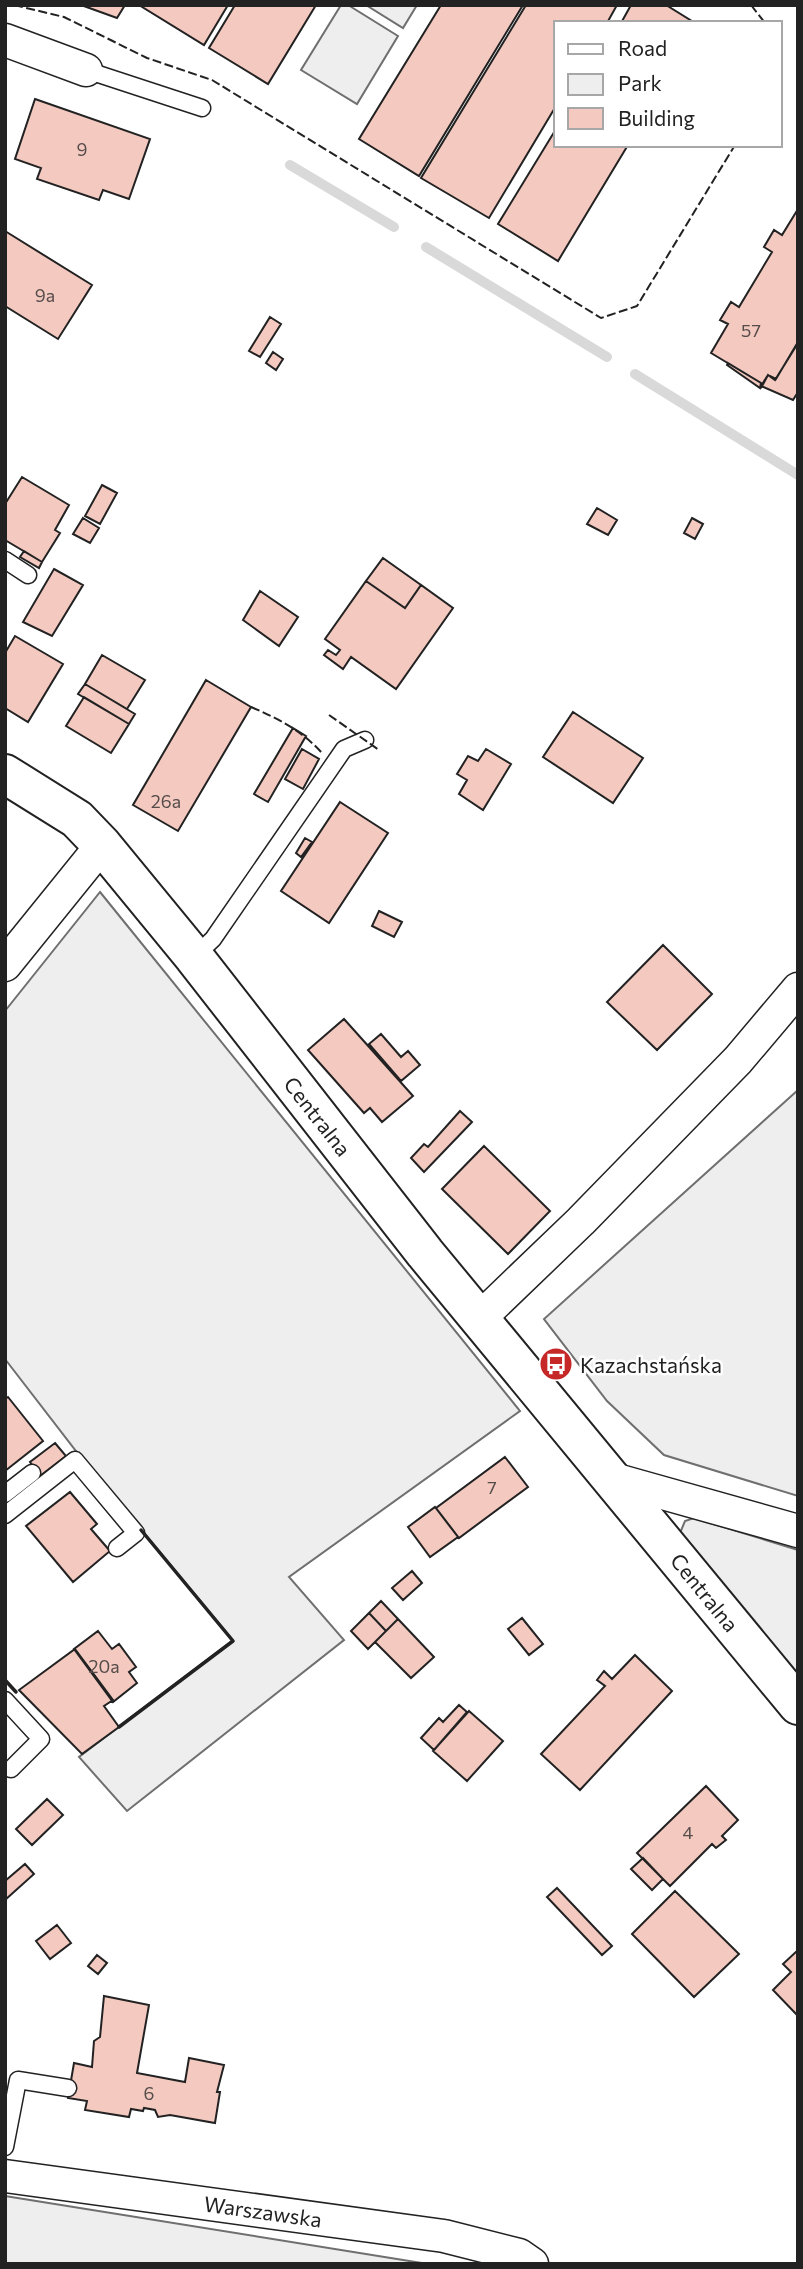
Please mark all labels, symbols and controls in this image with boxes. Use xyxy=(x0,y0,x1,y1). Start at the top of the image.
legend xyxy=(554,21,782,147)
text: Road xyxy=(618,35,667,60)
text: Park xyxy=(618,70,662,95)
text: Building xyxy=(618,105,695,130)
house number: 9 xyxy=(77,138,87,160)
house number: 9a xyxy=(35,284,55,306)
house number: 57 xyxy=(741,319,761,341)
house number: 26a xyxy=(151,790,181,812)
street label: Centralna xyxy=(279,1071,357,1161)
bus stop icon: Kazachstańska xyxy=(537,1345,575,1383)
place label: Kazachstańska xyxy=(580,1352,722,1377)
house number: 7 xyxy=(487,1476,497,1498)
street label: Centralna xyxy=(666,1548,744,1636)
house number: 20a xyxy=(88,1655,120,1677)
house number: 4 xyxy=(683,1821,694,1843)
house number: 6 xyxy=(144,2082,154,2104)
street label: Warszawska xyxy=(202,2190,324,2232)

